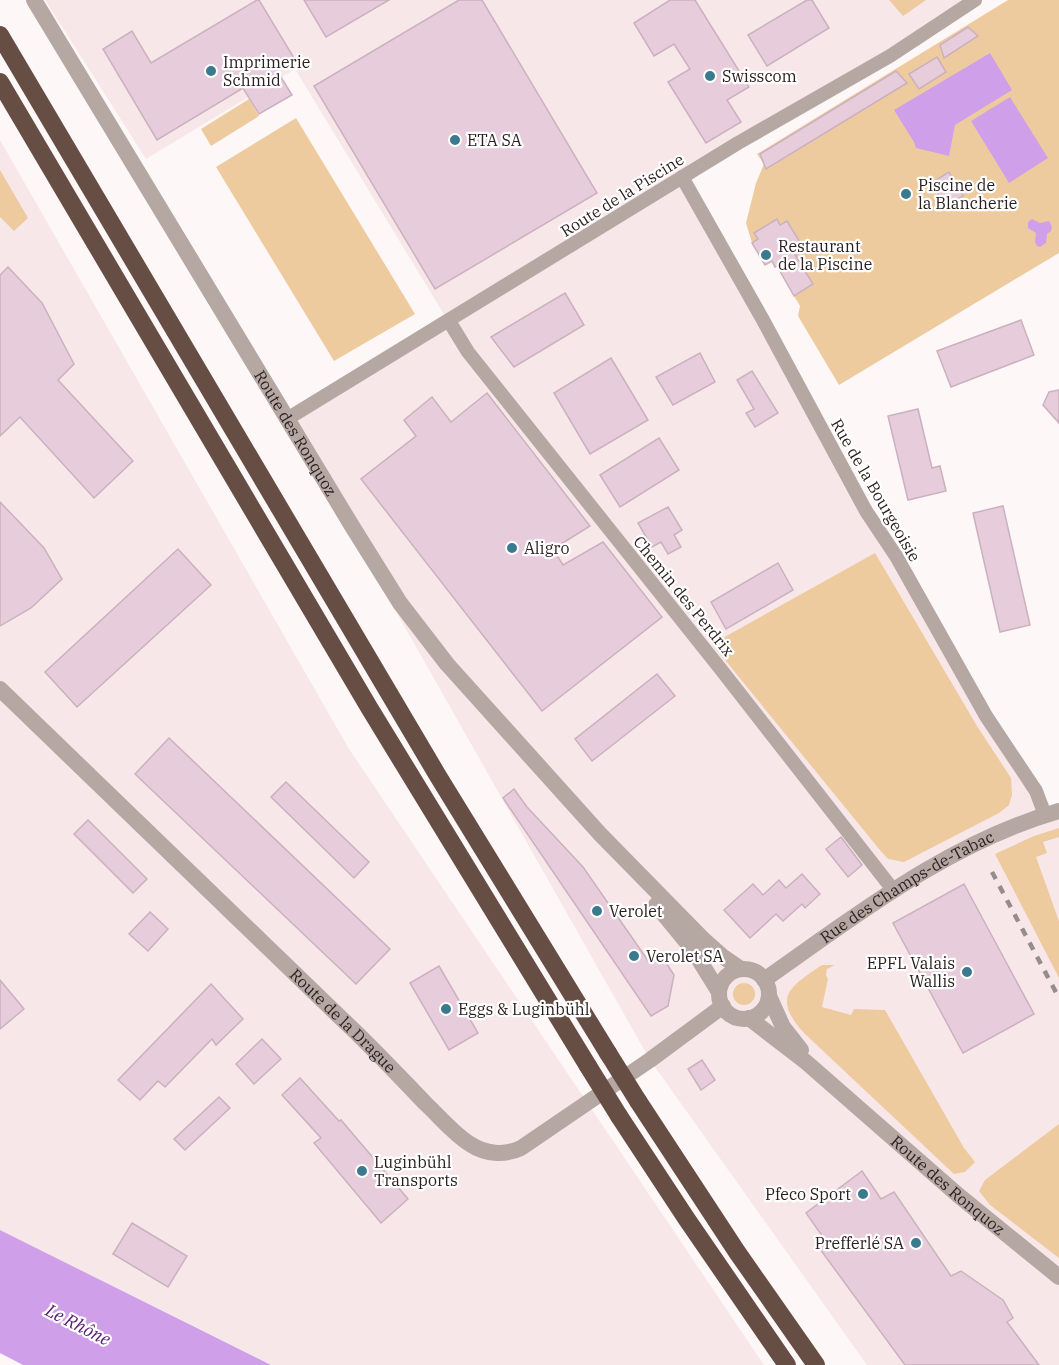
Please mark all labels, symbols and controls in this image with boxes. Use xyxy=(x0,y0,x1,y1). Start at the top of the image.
place label: Imprimerie Schmid xyxy=(223,52,310,90)
marker: Imprimerie Schmid xyxy=(204,64,218,78)
place label: Swisscom xyxy=(722,66,797,86)
marker: Swisscom xyxy=(703,69,717,83)
place label: ETA SA xyxy=(467,130,522,150)
marker: ETA SA xyxy=(448,133,462,147)
street label: Route de la Piscine xyxy=(557,149,687,241)
place label: Piscine de la Blancherie xyxy=(918,175,1017,213)
marker: Piscine de la Blancherie xyxy=(899,187,913,201)
place label: Restaurant de la Piscine xyxy=(778,236,872,274)
marker: Restaurant de la Piscine xyxy=(759,248,773,262)
street label: Route des Ronquoz xyxy=(250,366,341,500)
street label: Rue de la Bourgeoisie xyxy=(827,415,925,565)
street label: Chemin des Perdrix xyxy=(629,532,739,660)
place label: Aligro xyxy=(524,538,569,558)
marker: Aligro xyxy=(505,541,519,555)
street label: Rue des Champs-de-Tabac xyxy=(816,826,997,947)
place label: Verolet xyxy=(609,901,663,921)
marker: Verolet xyxy=(590,904,604,918)
place label: Verolet SA xyxy=(646,946,723,966)
marker: Verolet SA xyxy=(627,949,641,963)
place label: EPFL Valais Wallis xyxy=(867,953,955,991)
street label: Route de la Drague xyxy=(286,964,400,1077)
marker: EPFL Valais Wallis xyxy=(960,965,974,979)
place label: Eggs & Luginbühl xyxy=(458,999,590,1019)
marker: Eggs & Luginbühl xyxy=(439,1002,453,1016)
street label: Route des Ronquoz xyxy=(887,1131,1009,1239)
place label: Luginbühl Transports xyxy=(374,1152,458,1190)
marker: Luginbühl Transports xyxy=(355,1164,369,1178)
place label: Pfeco Sport xyxy=(765,1184,851,1204)
marker: Pfeco Sport xyxy=(856,1187,870,1201)
place label: Prefferlé SA xyxy=(815,1233,904,1253)
marker: Prefferlé SA xyxy=(909,1236,923,1250)
water label: Le Rhône xyxy=(41,1298,115,1351)

